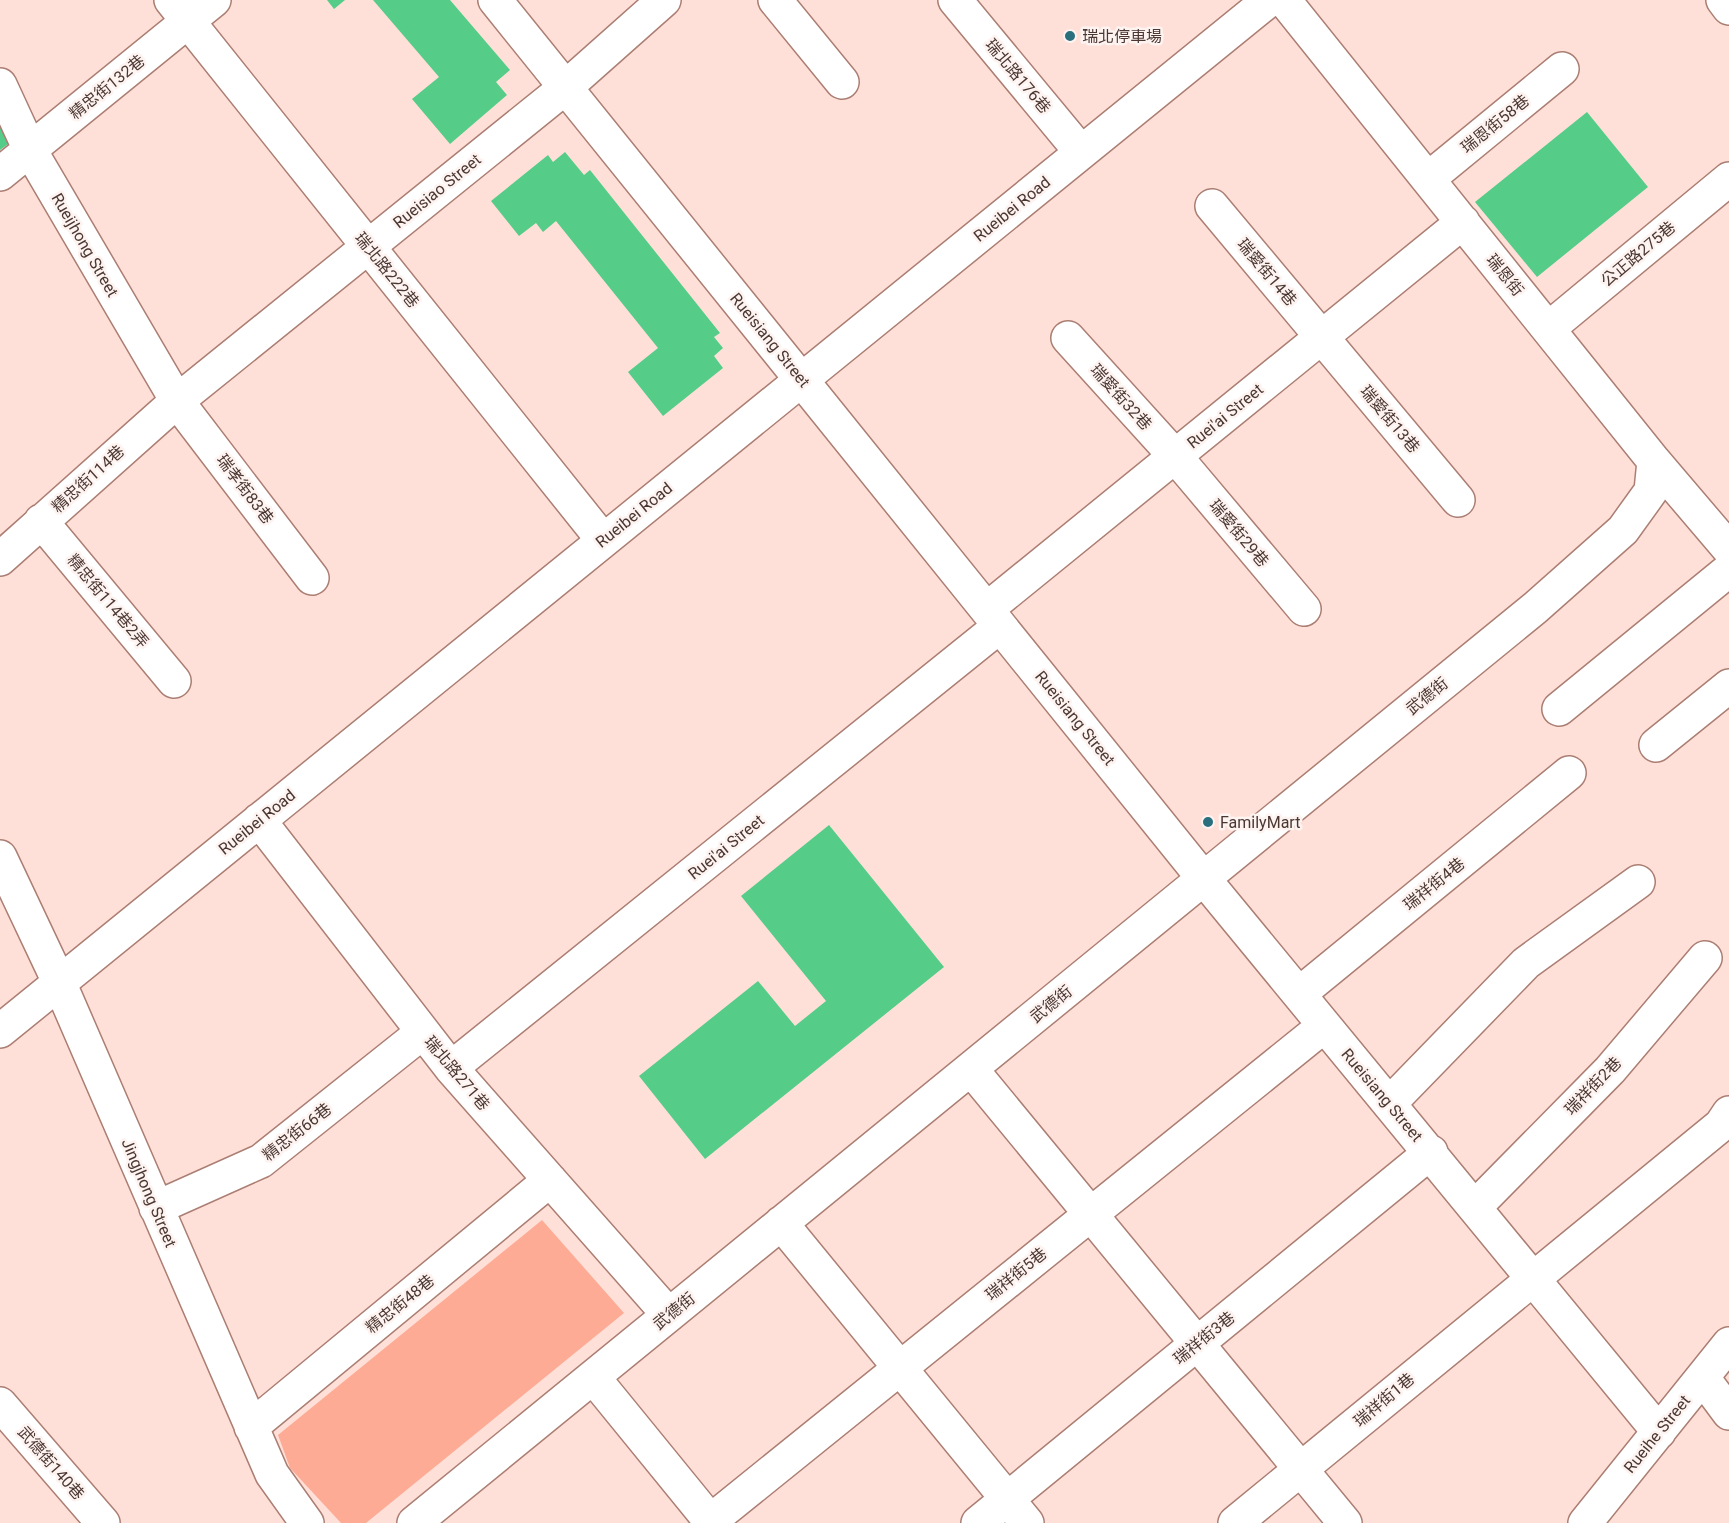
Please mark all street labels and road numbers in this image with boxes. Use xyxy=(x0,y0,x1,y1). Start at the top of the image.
street label: 瑞北路176巷 xyxy=(981,35,1055,117)
street label: 精忠街132巷 xyxy=(66,51,148,123)
street label: 瑞恩街58巷 xyxy=(1457,91,1533,157)
street label: Rueisiao Street xyxy=(389,150,485,232)
street label: Rueibei Road xyxy=(970,172,1054,246)
street label: Rueijhong Street xyxy=(48,190,122,300)
street label: 公正路275巷 xyxy=(1597,217,1679,291)
street label: 瑞北路222巷 xyxy=(351,229,423,311)
street label: 瑞愛街14巷 xyxy=(1233,234,1301,310)
street label: 瑞恩街 xyxy=(1483,250,1527,300)
street label: Rueisiang Street xyxy=(726,289,814,391)
street label: 瑞愛街32巷 xyxy=(1087,360,1155,434)
street label: Ruei'ai Street xyxy=(1183,380,1267,452)
street label: 瑞愛街13巷 xyxy=(1356,381,1424,457)
street label: 精忠街114巷 xyxy=(48,441,128,517)
street label: 瑞孝街83巷 xyxy=(213,451,277,527)
street label: Rueibei Road xyxy=(592,478,676,552)
street label: 瑞愛街29巷 xyxy=(1205,495,1273,571)
street label: 精忠街114巷2弄 xyxy=(63,550,153,652)
street label: Rueisiang Street xyxy=(1031,667,1119,769)
street label: 武德街 xyxy=(1402,674,1452,718)
street label: Rueibei Road xyxy=(215,785,299,859)
street label: Ruei'ai Street xyxy=(684,811,768,883)
street label: 瑞祥街4巷 xyxy=(1400,854,1468,914)
street label: 武德街 xyxy=(1026,982,1076,1026)
street label: 瑞北路271巷 xyxy=(420,1032,494,1114)
street label: Rueisiang Street xyxy=(1337,1044,1427,1146)
street label: 瑞祥街2巷 xyxy=(1561,1053,1625,1119)
street label: 精忠街66巷 xyxy=(259,1099,335,1165)
street label: Jingjhong Street xyxy=(118,1136,180,1250)
street label: 瑞祥街5巷 xyxy=(982,1244,1050,1304)
street label: 精忠街48巷 xyxy=(362,1271,438,1337)
street label: 武德街 xyxy=(649,1289,699,1333)
street label: 瑞祥街3巷 xyxy=(1170,1308,1238,1368)
street label: 瑞祥街1巷 xyxy=(1350,1369,1418,1431)
street label: Rueihe Street xyxy=(1620,1391,1694,1477)
street label: 武德街140巷 xyxy=(14,1422,88,1504)

